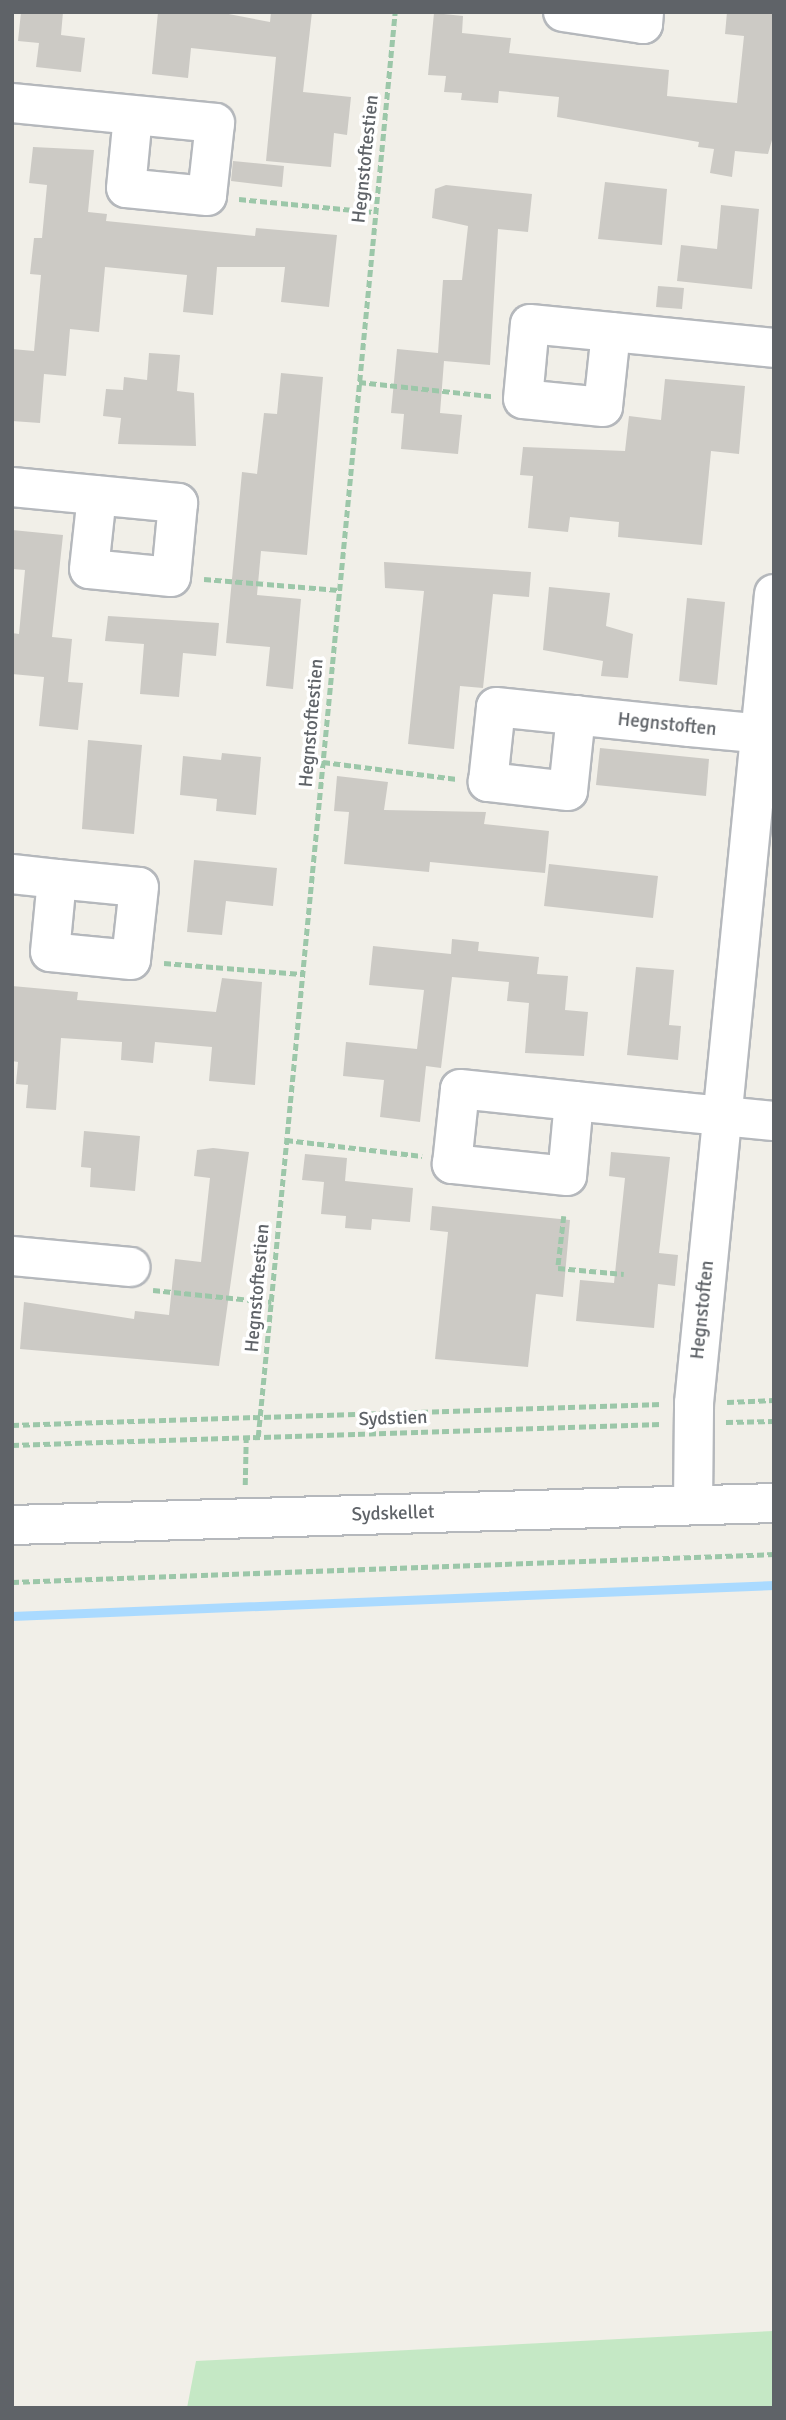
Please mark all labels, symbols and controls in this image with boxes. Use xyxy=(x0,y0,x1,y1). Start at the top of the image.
street label: Hegnstoftestien xyxy=(348,94,384,224)
street label: Hegnstoftestien xyxy=(295,658,329,788)
street label: Hegnstoften xyxy=(616,708,718,742)
street label: Hegnstoftestien xyxy=(241,1223,275,1353)
street label: Hegnstoften xyxy=(686,1259,720,1361)
street label: Sydstien xyxy=(358,1406,428,1432)
street label: Sydskellet xyxy=(351,1501,435,1527)

